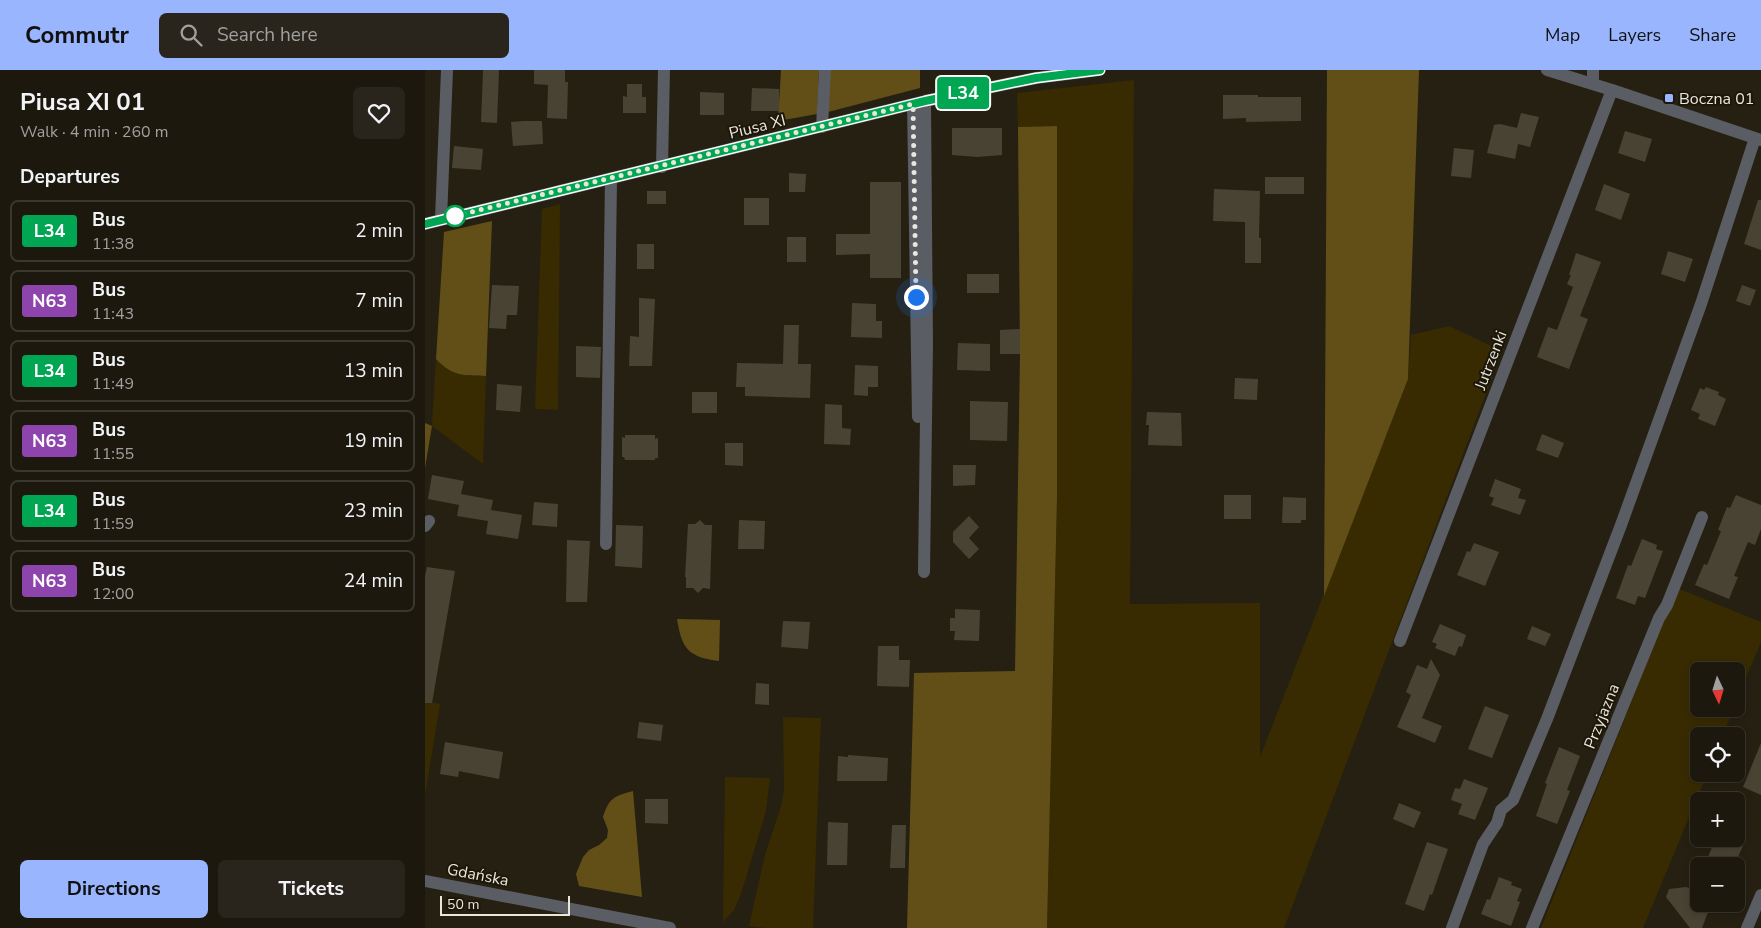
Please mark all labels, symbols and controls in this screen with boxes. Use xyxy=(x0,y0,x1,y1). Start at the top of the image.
search box xyxy=(159,13,509,58)
text: Commutr xyxy=(25,19,129,51)
icon: search xyxy=(177,21,205,49)
text: Search here xyxy=(217,22,318,48)
text: Map xyxy=(1545,23,1580,47)
text: Layers xyxy=(1608,23,1661,47)
text: Share xyxy=(1689,23,1736,47)
line badge: L34 xyxy=(934,77,992,109)
text: L34 xyxy=(947,81,979,105)
text: Piusa XI 01 xyxy=(20,86,145,118)
button: heart xyxy=(353,87,405,139)
place label: Boczna 01 xyxy=(1679,88,1754,110)
marker: Boczna 01 xyxy=(1663,92,1675,104)
street label: Piusa XI xyxy=(727,109,788,145)
text: Walk · 4 min · 260 m xyxy=(20,121,168,143)
text: Departures xyxy=(20,164,120,190)
unlabelled marker xyxy=(444,205,466,227)
text: Bus xyxy=(92,207,125,233)
text: 2 min xyxy=(355,218,403,244)
text: L34 xyxy=(34,219,65,243)
text: 11:38 xyxy=(92,233,134,255)
text: Bus xyxy=(92,277,125,303)
your location xyxy=(904,285,929,310)
text: 7 min xyxy=(355,288,403,314)
text: N63 xyxy=(32,289,67,313)
text: 11:43 xyxy=(92,303,134,325)
street label: Jutrzenki xyxy=(1469,327,1512,394)
text: Bus xyxy=(92,347,125,373)
text: 13 min xyxy=(344,358,403,384)
text: L34 xyxy=(34,359,65,383)
text: 11:49 xyxy=(92,373,134,395)
text: Bus xyxy=(92,417,125,443)
text: 19 min xyxy=(344,428,403,454)
text: N63 xyxy=(32,429,67,453)
text: 11:55 xyxy=(92,443,134,465)
text: Bus xyxy=(92,487,125,513)
text: 23 min xyxy=(344,498,403,524)
text: L34 xyxy=(34,499,65,523)
text: 11:59 xyxy=(92,513,134,535)
text: Bus xyxy=(92,557,125,583)
text: 24 min xyxy=(344,568,403,594)
text: N63 xyxy=(32,569,67,593)
text: 12:00 xyxy=(92,583,134,605)
north arrow xyxy=(1690,662,1745,718)
map controls xyxy=(1690,662,1745,912)
street label: Przyjazna xyxy=(1579,680,1625,752)
button: locate xyxy=(1690,727,1745,782)
button: + xyxy=(1690,792,1745,847)
button: − xyxy=(1690,857,1745,912)
street label: Gdańska xyxy=(445,858,511,892)
button: Directions xyxy=(20,860,208,918)
button: Tickets xyxy=(218,860,405,918)
scale bar xyxy=(440,893,570,916)
text: 50 m xyxy=(447,895,479,914)

